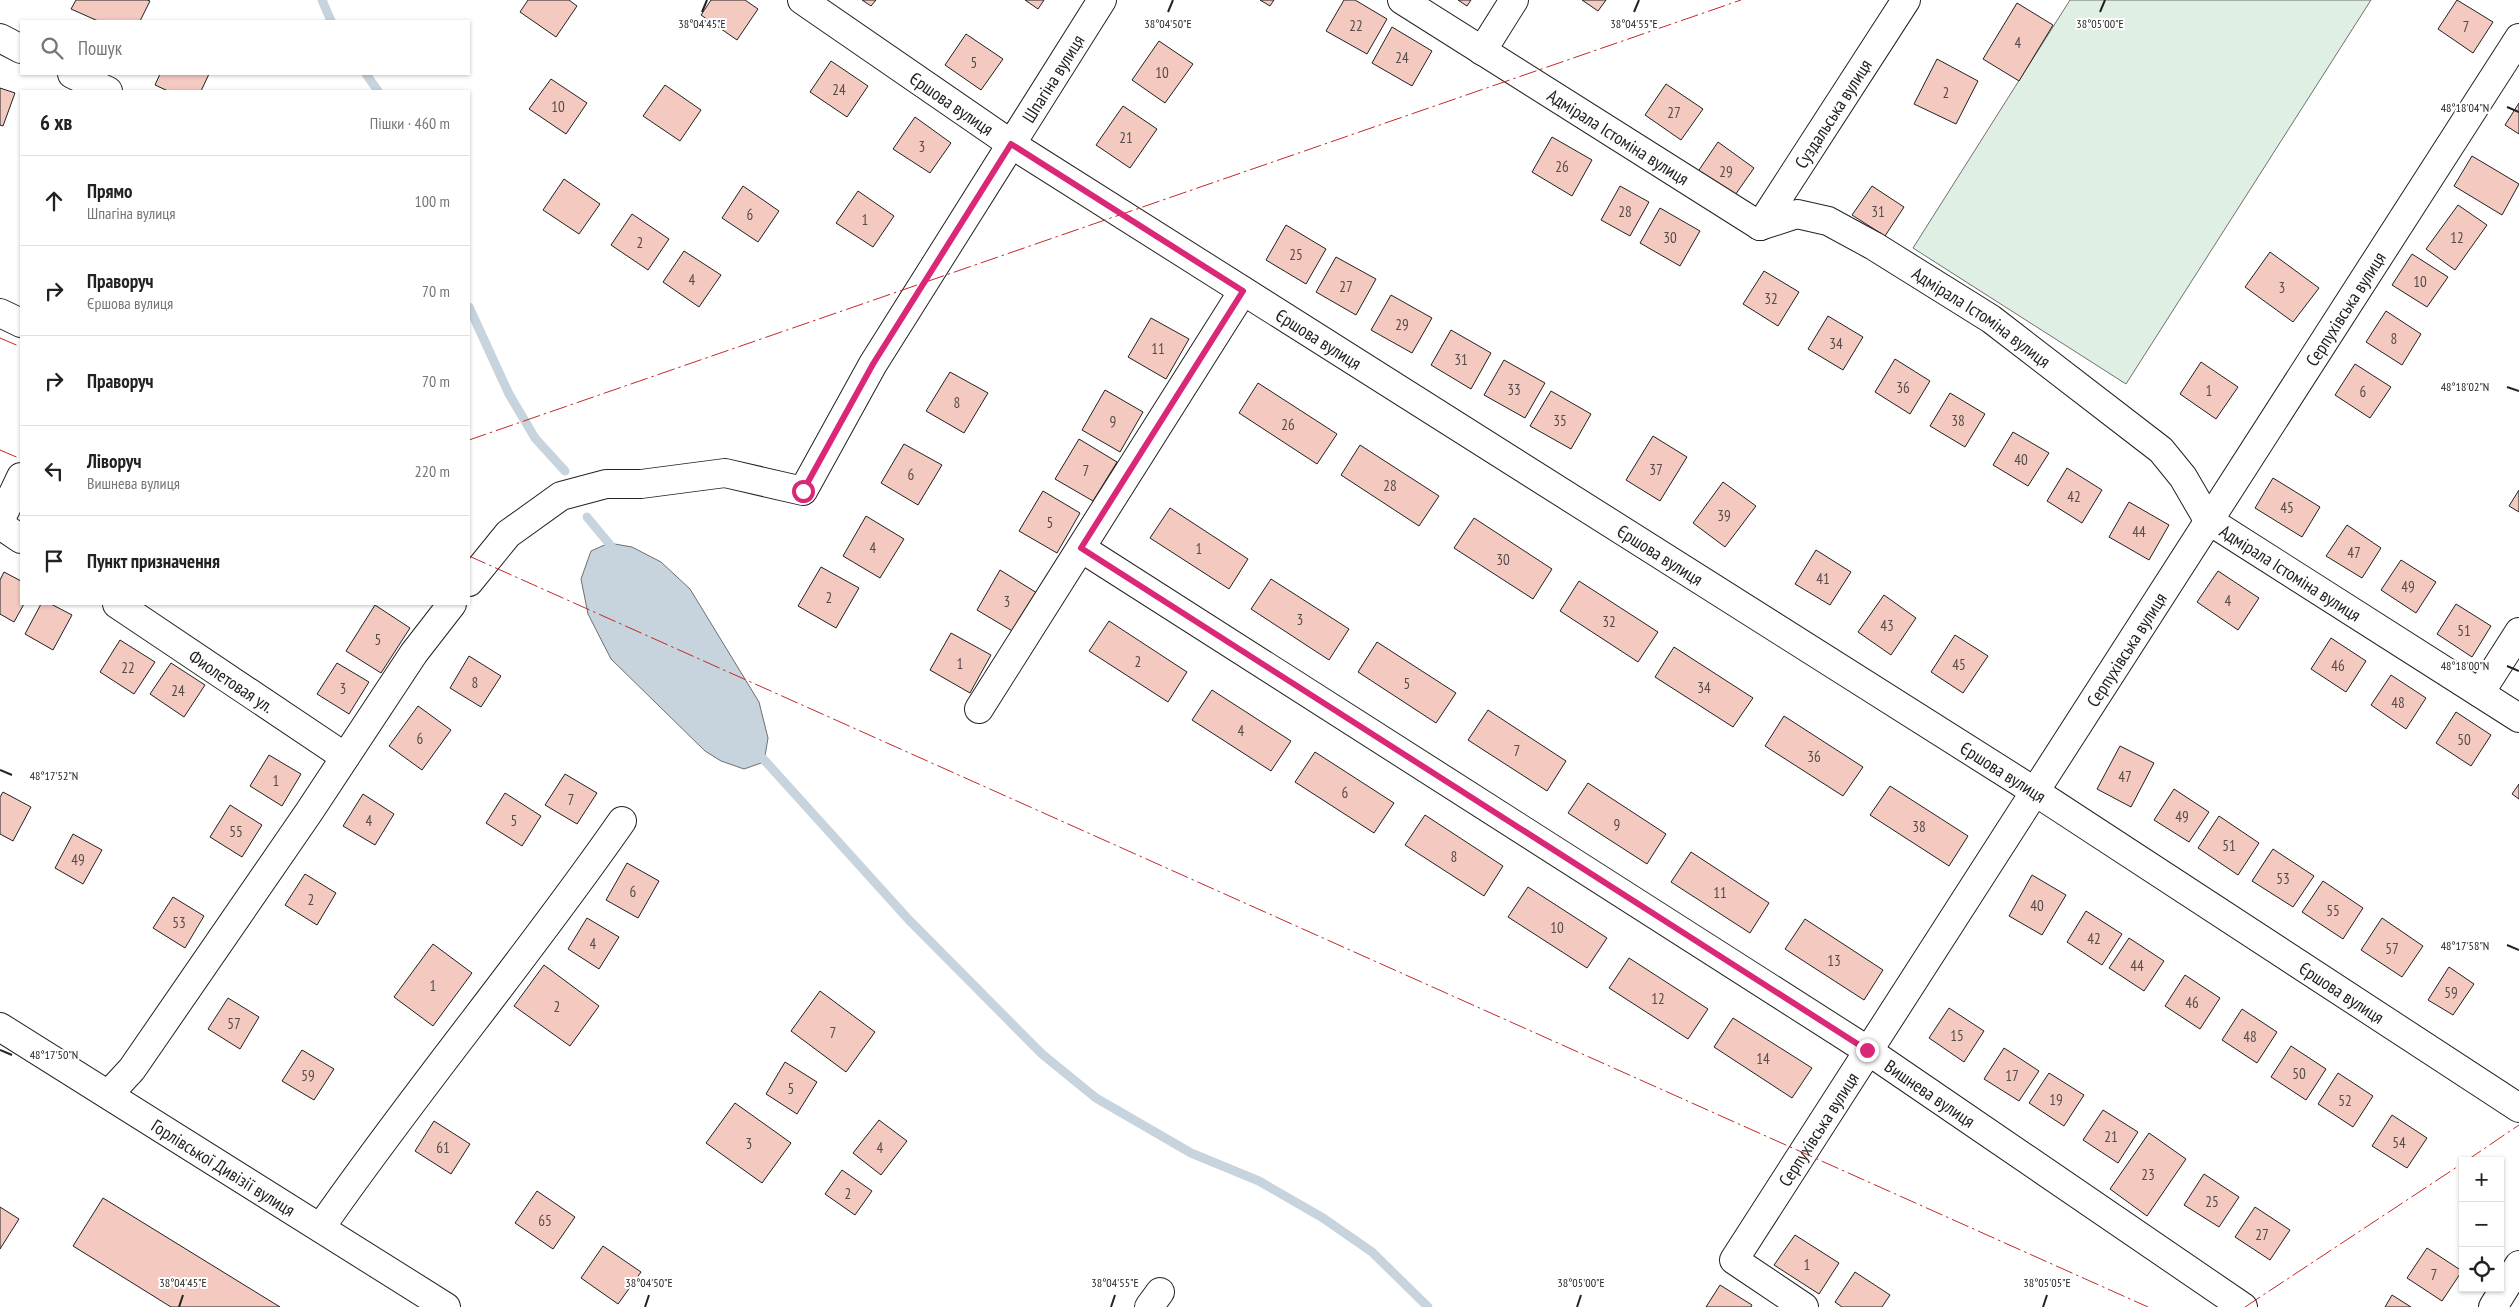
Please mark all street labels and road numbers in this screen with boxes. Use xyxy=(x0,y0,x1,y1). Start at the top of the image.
street label: Шпагіна вулиця xyxy=(1017,30,1089,127)
street label: Суздальська вулиця xyxy=(1789,54,1876,172)
street label: Єршова вулиця xyxy=(905,66,998,140)
street label: Адмірала Істоміна вулиця xyxy=(1543,83,1694,190)
street label: Серпухівська вулиця xyxy=(2300,247,2390,370)
street label: Адмірала Істоміна вулиця xyxy=(1908,261,2055,372)
street label: Єршова вулиця xyxy=(1272,303,1366,374)
street label: Єршова вулиця xyxy=(1613,519,1707,590)
street label: Адмірала Істоміна вулиця xyxy=(2216,519,2365,626)
street label: Серпухівська вулиця xyxy=(2081,588,2171,711)
street label: Фиолетовая ул. xyxy=(185,644,278,718)
street label: Єршова вулиця xyxy=(1956,736,2051,807)
street label: Єршова вулиця xyxy=(2295,956,2389,1028)
street label: Вишнева вулиця xyxy=(1880,1054,1980,1132)
street label: Серпухівська вулиця xyxy=(1773,1068,1863,1190)
street label: Горлівської Дивізії вулиця xyxy=(147,1114,300,1221)

